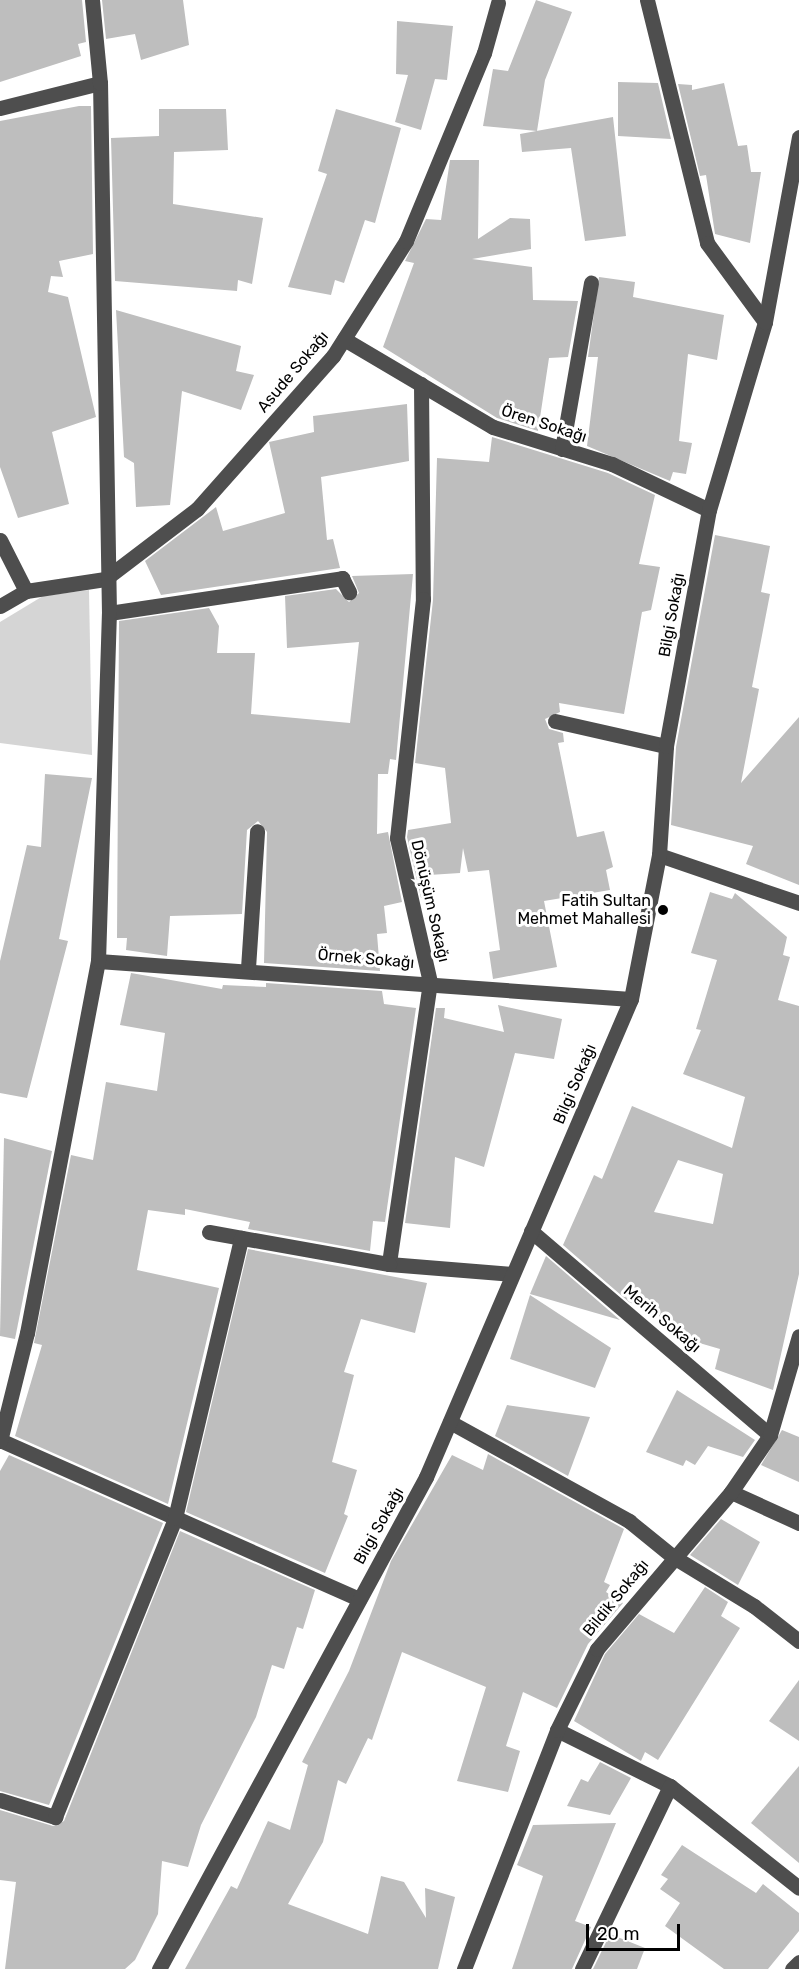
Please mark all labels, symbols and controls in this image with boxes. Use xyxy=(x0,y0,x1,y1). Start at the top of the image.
street label: Asude Sokağı xyxy=(253,327,333,417)
street label: Ören Sokağı xyxy=(499,401,589,447)
street label: Bilgi Sokağı xyxy=(655,571,689,659)
street label: Dönüşüm Sokağı xyxy=(407,838,453,964)
place label: Fatih Sultan Mehmet Mahallesi xyxy=(517,891,651,929)
marker: Fatih Sultan Mehmet Mahallesi xyxy=(656,903,670,917)
street label: Örnek Sokağı xyxy=(317,945,415,973)
street label: Bilgi Sokağı xyxy=(550,1041,600,1127)
street label: Merih Sokağı xyxy=(620,1281,704,1357)
street label: Bilgi Sokağı xyxy=(350,1484,408,1568)
street label: Bildik Sokağı xyxy=(579,1556,653,1640)
scale bar xyxy=(589,1912,684,1950)
text: 20 m xyxy=(597,1923,639,1945)

